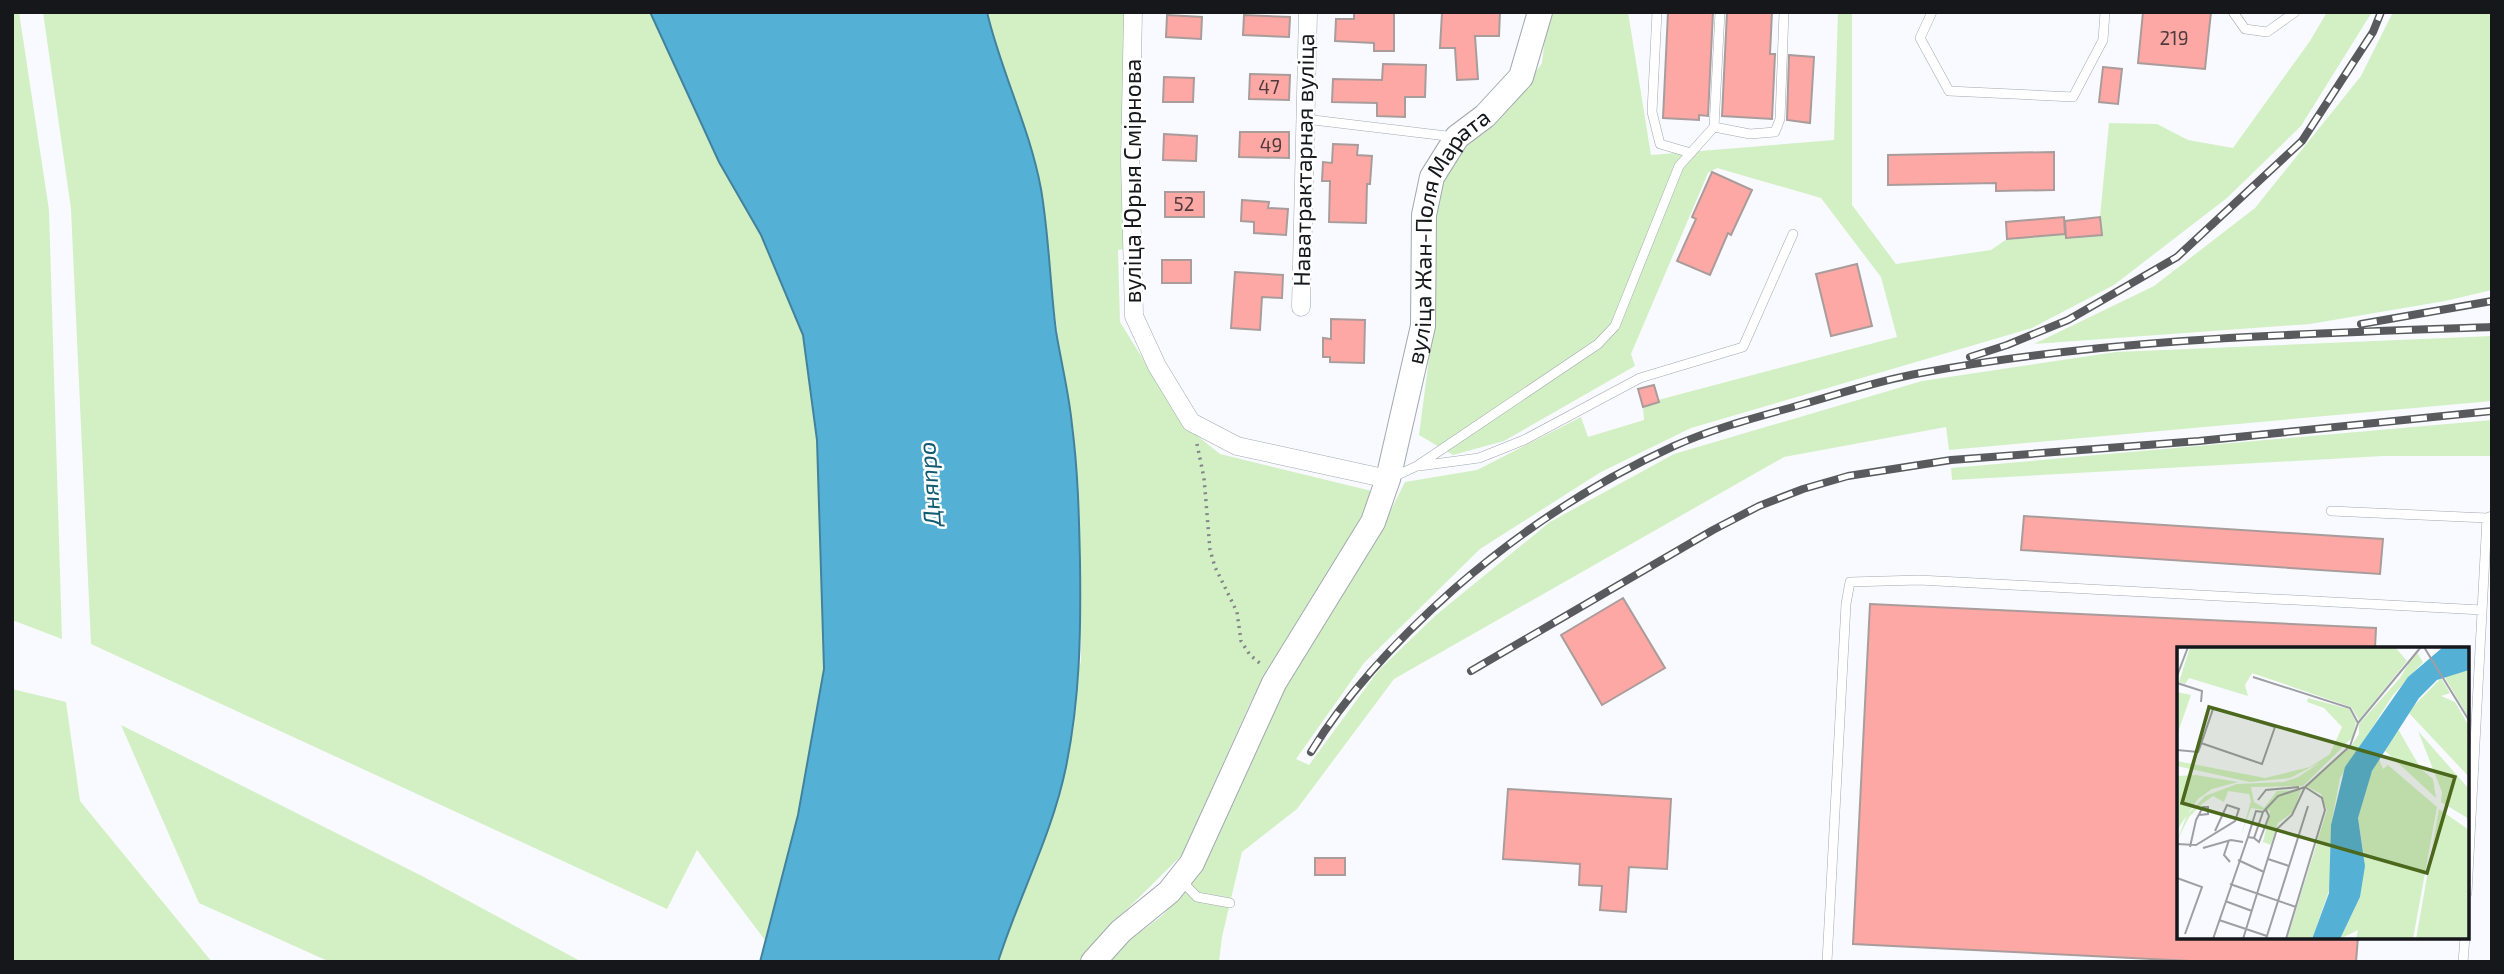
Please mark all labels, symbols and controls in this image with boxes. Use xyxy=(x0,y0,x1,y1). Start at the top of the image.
house number: 219 xyxy=(2159,26,2189,49)
street label: Наватрактарная вуліца xyxy=(1287,33,1320,287)
street label: вуліца Юрыя Смірнова xyxy=(1118,59,1147,303)
house number: 47 xyxy=(1258,75,1280,98)
street label: вуліца Жан-Поля Марата xyxy=(1400,102,1495,367)
house number: 49 xyxy=(1260,133,1282,156)
house number: 52 xyxy=(1174,192,1194,215)
water label: Дняпро xyxy=(911,441,946,528)
inset map xyxy=(2177,647,2469,939)

